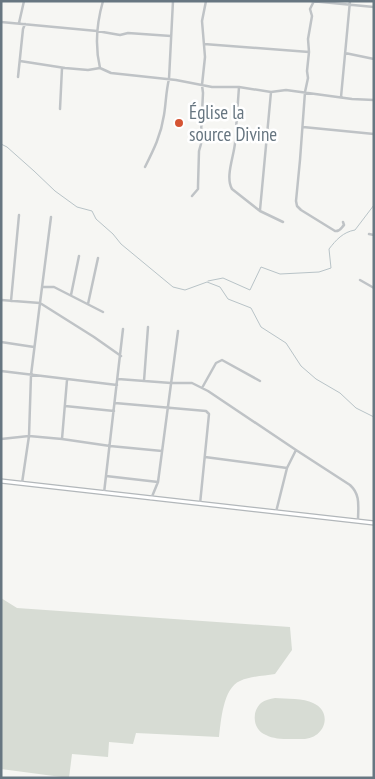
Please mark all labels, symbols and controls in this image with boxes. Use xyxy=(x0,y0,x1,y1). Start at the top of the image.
place label: Église la source Divine xyxy=(189,100,277,146)
marker: Église la source Divine xyxy=(173,117,185,129)

